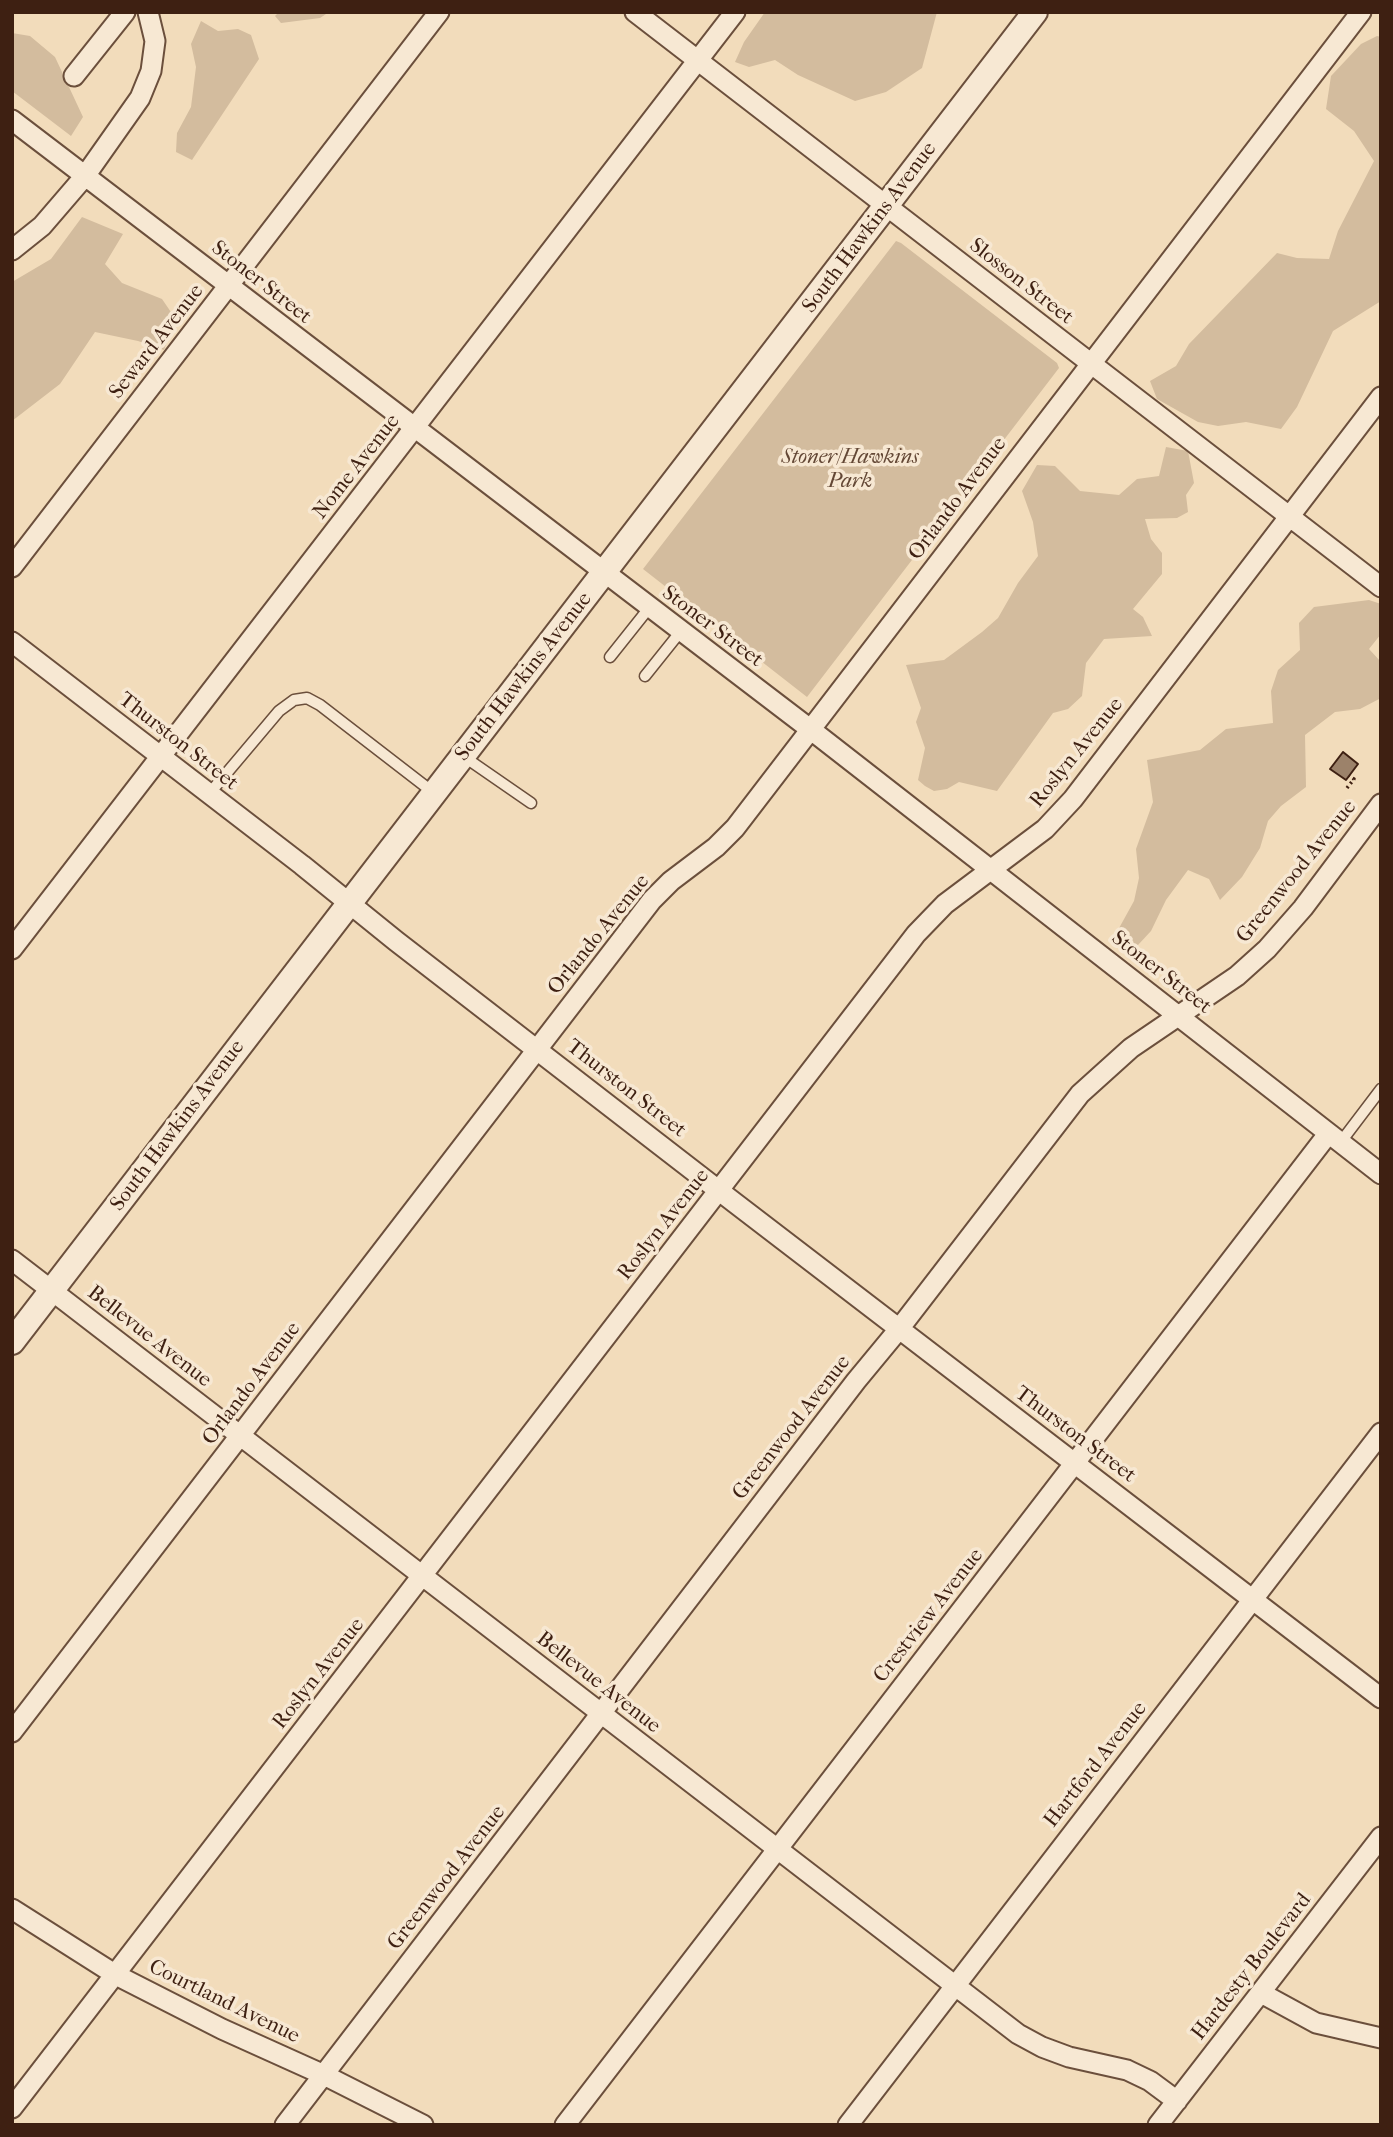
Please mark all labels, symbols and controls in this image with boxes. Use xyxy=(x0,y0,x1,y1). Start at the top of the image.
street label: South Hawkins Avenue xyxy=(798,138,942,318)
street label: Slosson Street xyxy=(964,234,1078,330)
street label: Stoner Street xyxy=(206,236,316,330)
street label: Seward Avenue xyxy=(104,280,210,404)
street label: Nome Avenue xyxy=(308,410,406,524)
street label: Orlando Avenue xyxy=(904,433,1012,565)
park label: Stoner/Hawkins Park xyxy=(781,445,919,495)
street label: Stoner Street xyxy=(656,581,768,673)
street label: South Hawkins Avenue xyxy=(450,588,598,766)
street label: Thurston Street xyxy=(113,688,243,796)
street label: Roslyn Avenue xyxy=(1025,693,1129,813)
street label: Greenwood Avenue xyxy=(1232,796,1362,948)
street label: Orlando Avenue xyxy=(543,870,655,1000)
street label: Stoner Street xyxy=(1106,926,1216,1020)
street label: Thurston Street xyxy=(561,1035,691,1143)
street label: South Hawkins Avenue xyxy=(106,1036,250,1216)
street label: Roslyn Avenue xyxy=(613,1164,715,1286)
street label: Bellevue Avenue xyxy=(82,1281,216,1393)
street label: Orlando Avenue xyxy=(198,1318,306,1450)
street label: Greenwood Avenue xyxy=(728,1351,856,1505)
street label: Thurston Street xyxy=(1010,1381,1140,1489)
street label: Crestview Avenue xyxy=(869,1544,989,1688)
street label: Roslyn Avenue xyxy=(268,1613,370,1735)
street label: Bellevue Avenue xyxy=(531,1627,665,1739)
street label: Hartford Avenue xyxy=(1039,1697,1153,1833)
street label: Greenwood Avenue xyxy=(383,1801,511,1955)
street label: Hardesty Boulevard xyxy=(1187,1888,1317,2046)
street label: Courtland Avenue xyxy=(145,1955,303,2049)

